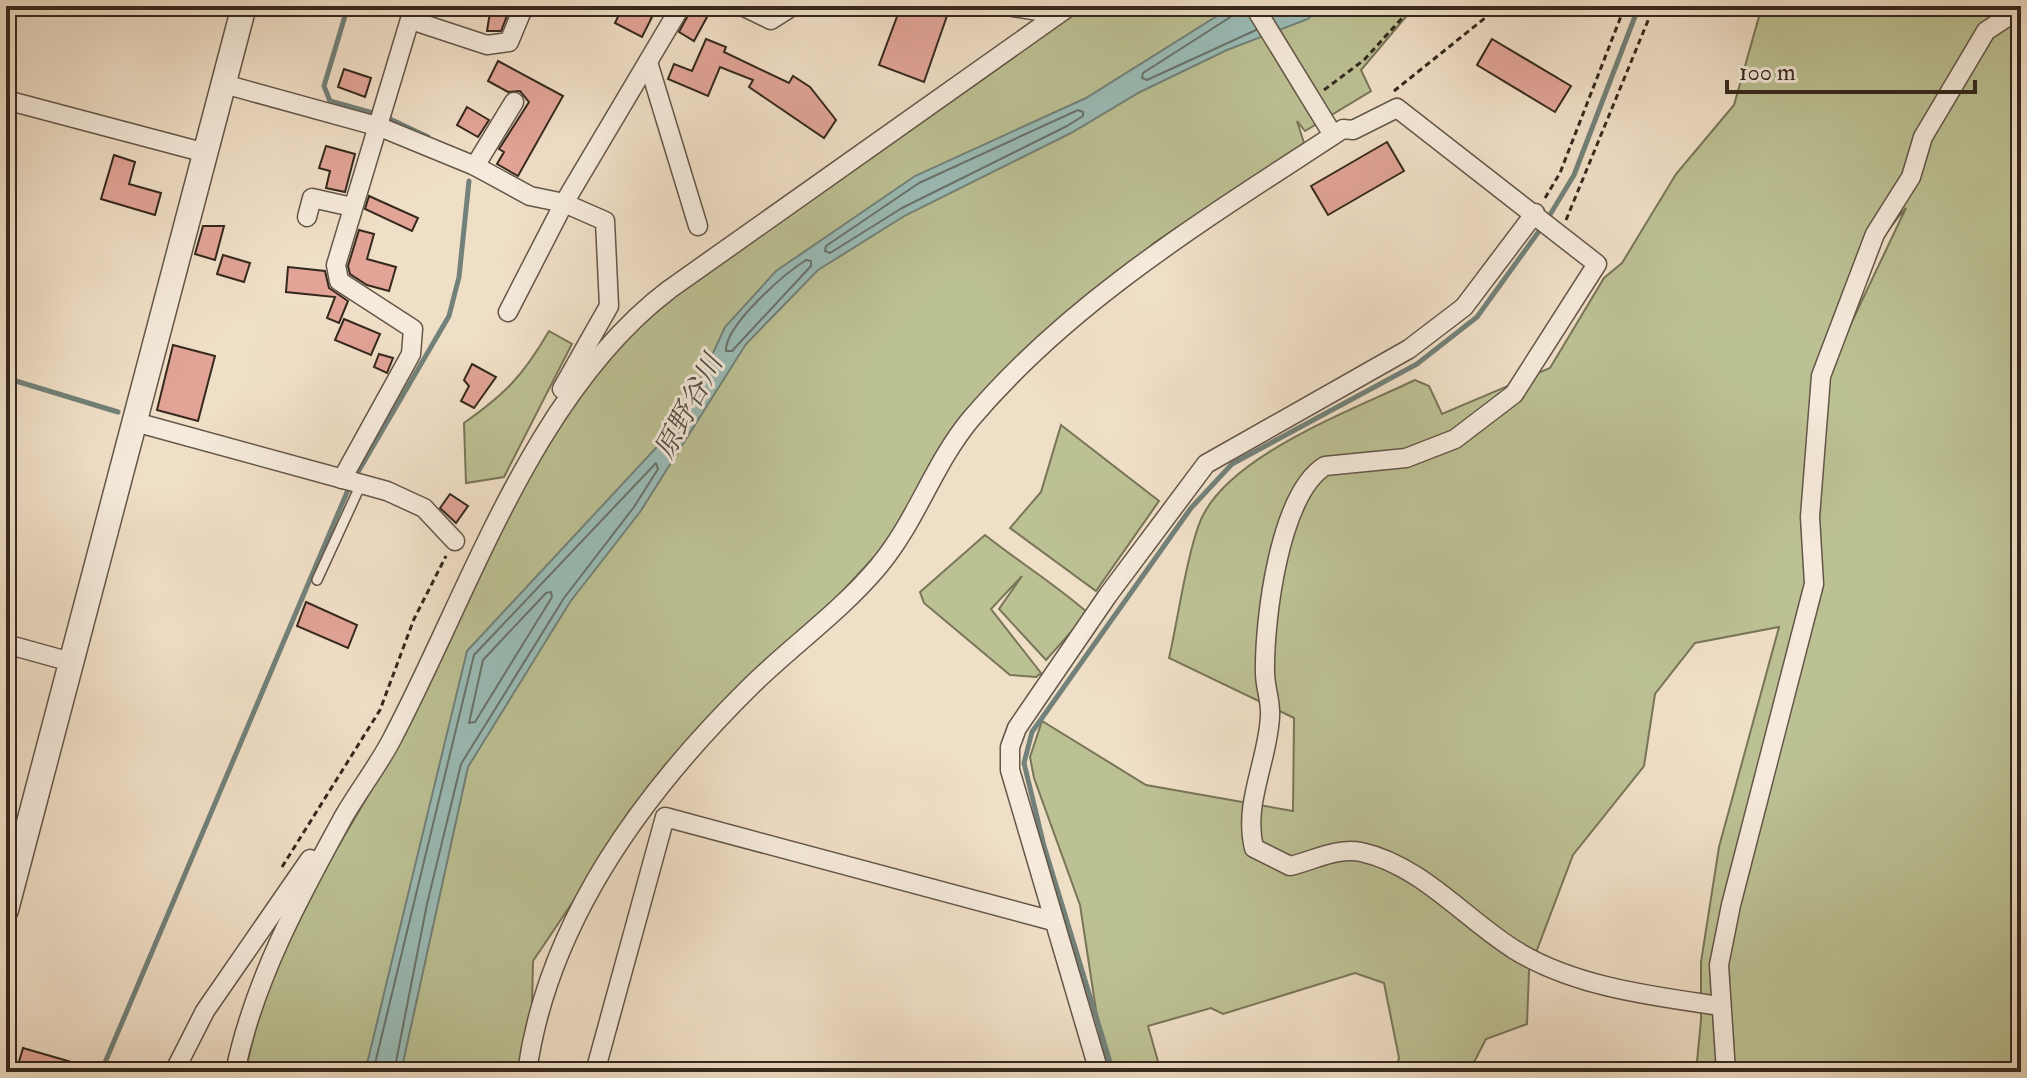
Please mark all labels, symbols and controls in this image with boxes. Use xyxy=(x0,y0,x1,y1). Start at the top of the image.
scale bar xyxy=(1727,44,1975,94)
text: 100 m xyxy=(1739,57,1796,88)
water label: 原野谷川 xyxy=(647,347,732,465)

